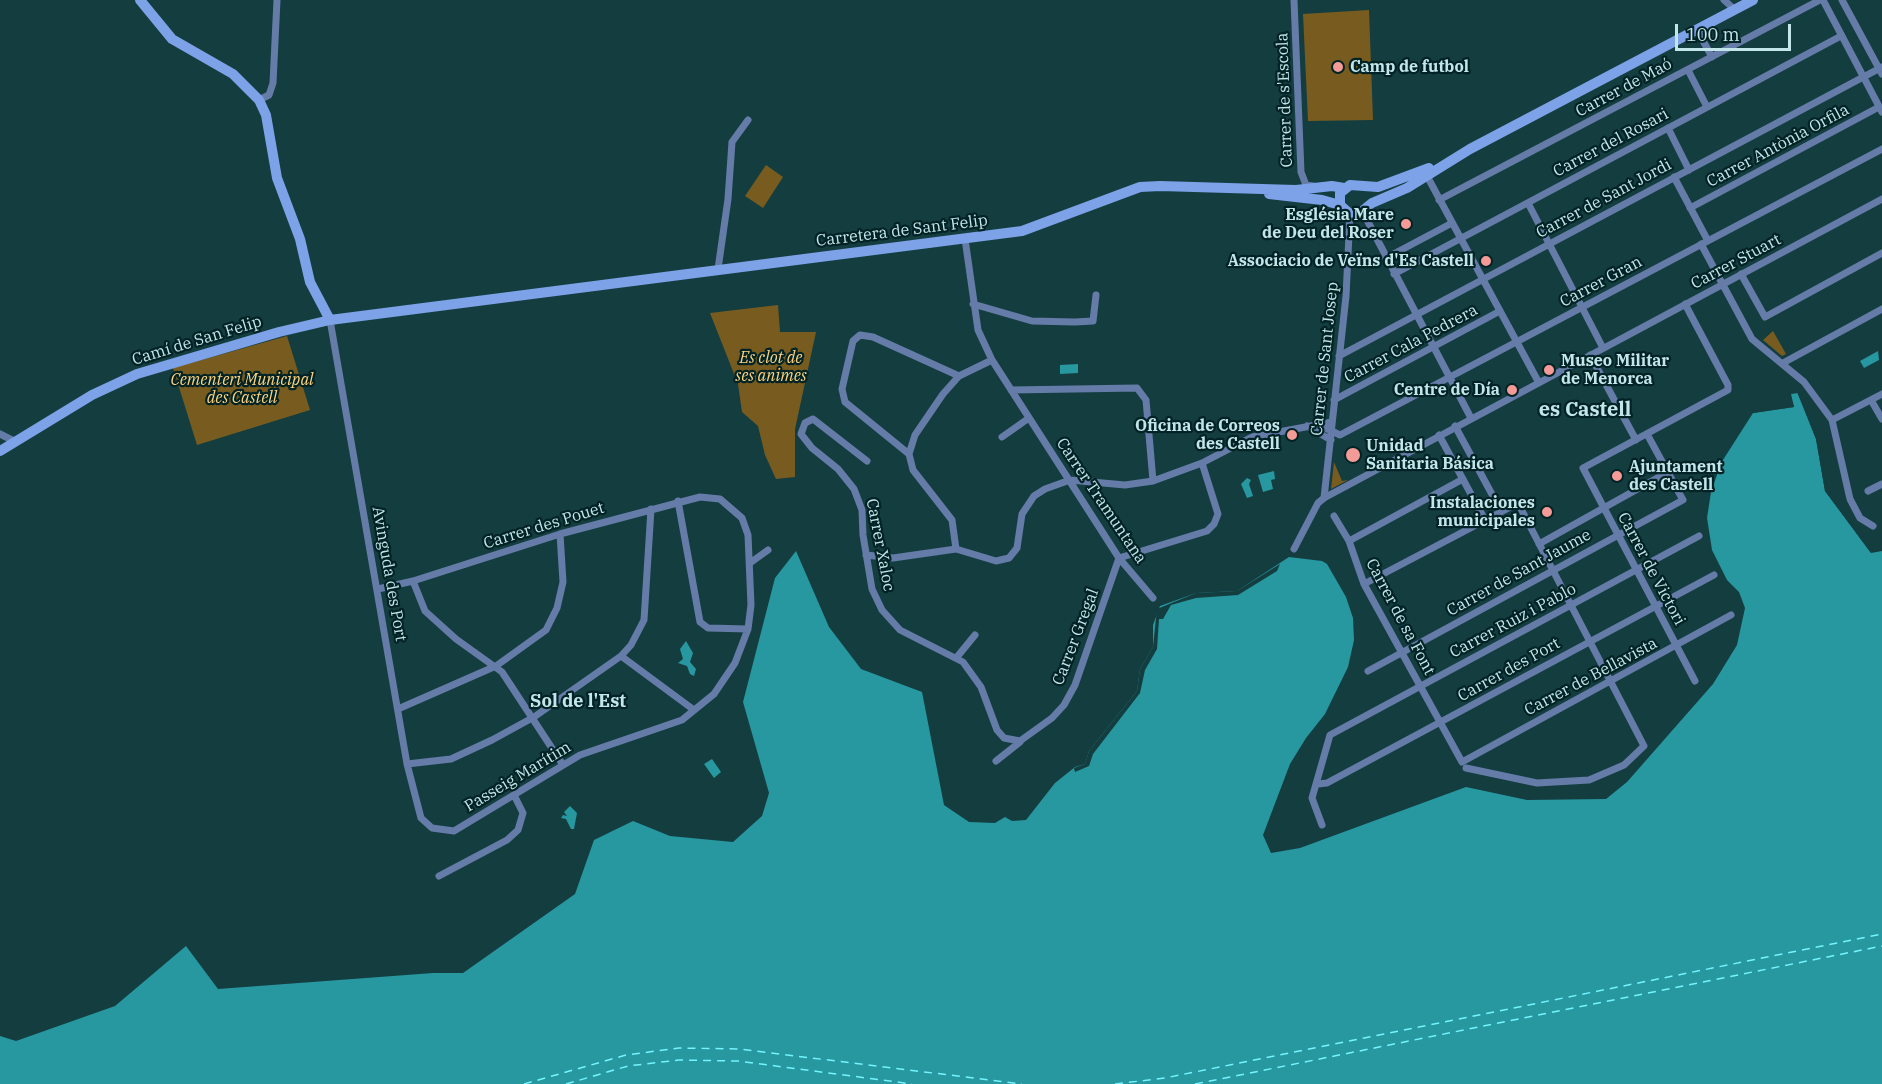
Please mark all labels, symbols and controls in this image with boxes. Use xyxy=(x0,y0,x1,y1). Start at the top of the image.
scale bar xyxy=(1678,12,1794,50)
text: 100 m xyxy=(1686,23,1740,46)
street label: Carrer de s'Escola xyxy=(1273,32,1297,168)
street label: Carrer de Maó xyxy=(1573,55,1675,121)
place label: Camp de futbol xyxy=(1350,57,1469,77)
marker: Camp de futbol xyxy=(1331,60,1345,74)
street label: Carrer Antònia Orfila xyxy=(1704,100,1852,192)
street label: Carrer del Rosari xyxy=(1550,105,1672,181)
street label: Carrer de Sant Jordi xyxy=(1533,155,1675,243)
place label: Església Mare de Deu del Roser xyxy=(1262,205,1394,243)
street label: Carretera de Sant Felip xyxy=(815,211,989,251)
marker: Església Mare de Deu del Roser xyxy=(1399,217,1413,231)
street label: Carrer Stuart xyxy=(1688,230,1784,294)
place label: Associacio de Veïns d'Es Castell xyxy=(1228,251,1474,271)
street label: Carrer Gran xyxy=(1557,252,1645,312)
marker: Associacio de Veïns d'Es Castell xyxy=(1479,254,1493,268)
street label: Carrer de Sant Josep xyxy=(1307,281,1343,437)
street label: Carrer Cala Pedrera xyxy=(1341,301,1481,387)
street label: Camí de San Felip xyxy=(130,312,264,370)
park label: Es clot de ses animes xyxy=(735,348,807,386)
place label: Museo Militar de Menorca xyxy=(1561,351,1669,389)
marker: Museo Militar de Menorca xyxy=(1542,363,1556,377)
park label: Cementeri Municipal des Castell xyxy=(170,370,314,408)
place label: Centre de Día xyxy=(1394,380,1500,400)
marker: Centre de Día xyxy=(1505,383,1519,397)
district label: es Castell xyxy=(1539,398,1631,422)
place label: Oficina de Correos des Castell xyxy=(1135,416,1280,454)
marker: Oficina de Correos des Castell xyxy=(1285,428,1299,442)
street label: Carrer Tramuntana xyxy=(1052,435,1150,567)
place label: Unidad Sanitaria Básica xyxy=(1366,436,1494,474)
marker: Unidad Sanitaria Básica xyxy=(1344,446,1362,464)
place label: Ajuntament des Castell xyxy=(1629,457,1723,495)
marker: Ajuntament des Castell xyxy=(1610,469,1624,483)
place label: Instalaciones municipales xyxy=(1430,493,1535,531)
street label: Carrer Xaloc xyxy=(862,497,898,593)
street label: Carrer des Pouet xyxy=(481,499,607,553)
street label: Avinguda des Port xyxy=(368,505,410,643)
marker: Instalaciones municipales xyxy=(1540,505,1554,519)
street label: Carrer de Victori xyxy=(1613,509,1689,629)
street label: Carrer de Sant Jaume xyxy=(1444,525,1594,621)
street label: Carrer de sa Font xyxy=(1361,556,1439,678)
street label: Carrer Ruiz i Pablo xyxy=(1446,580,1580,662)
street label: Carrer Gregal xyxy=(1049,586,1103,688)
street label: Carrer des Port xyxy=(1455,634,1563,706)
street label: Carrer de Bellavista xyxy=(1521,634,1661,720)
district label: Sol de l'Est xyxy=(530,691,626,713)
street label: Passeig Marítim xyxy=(461,738,575,816)

